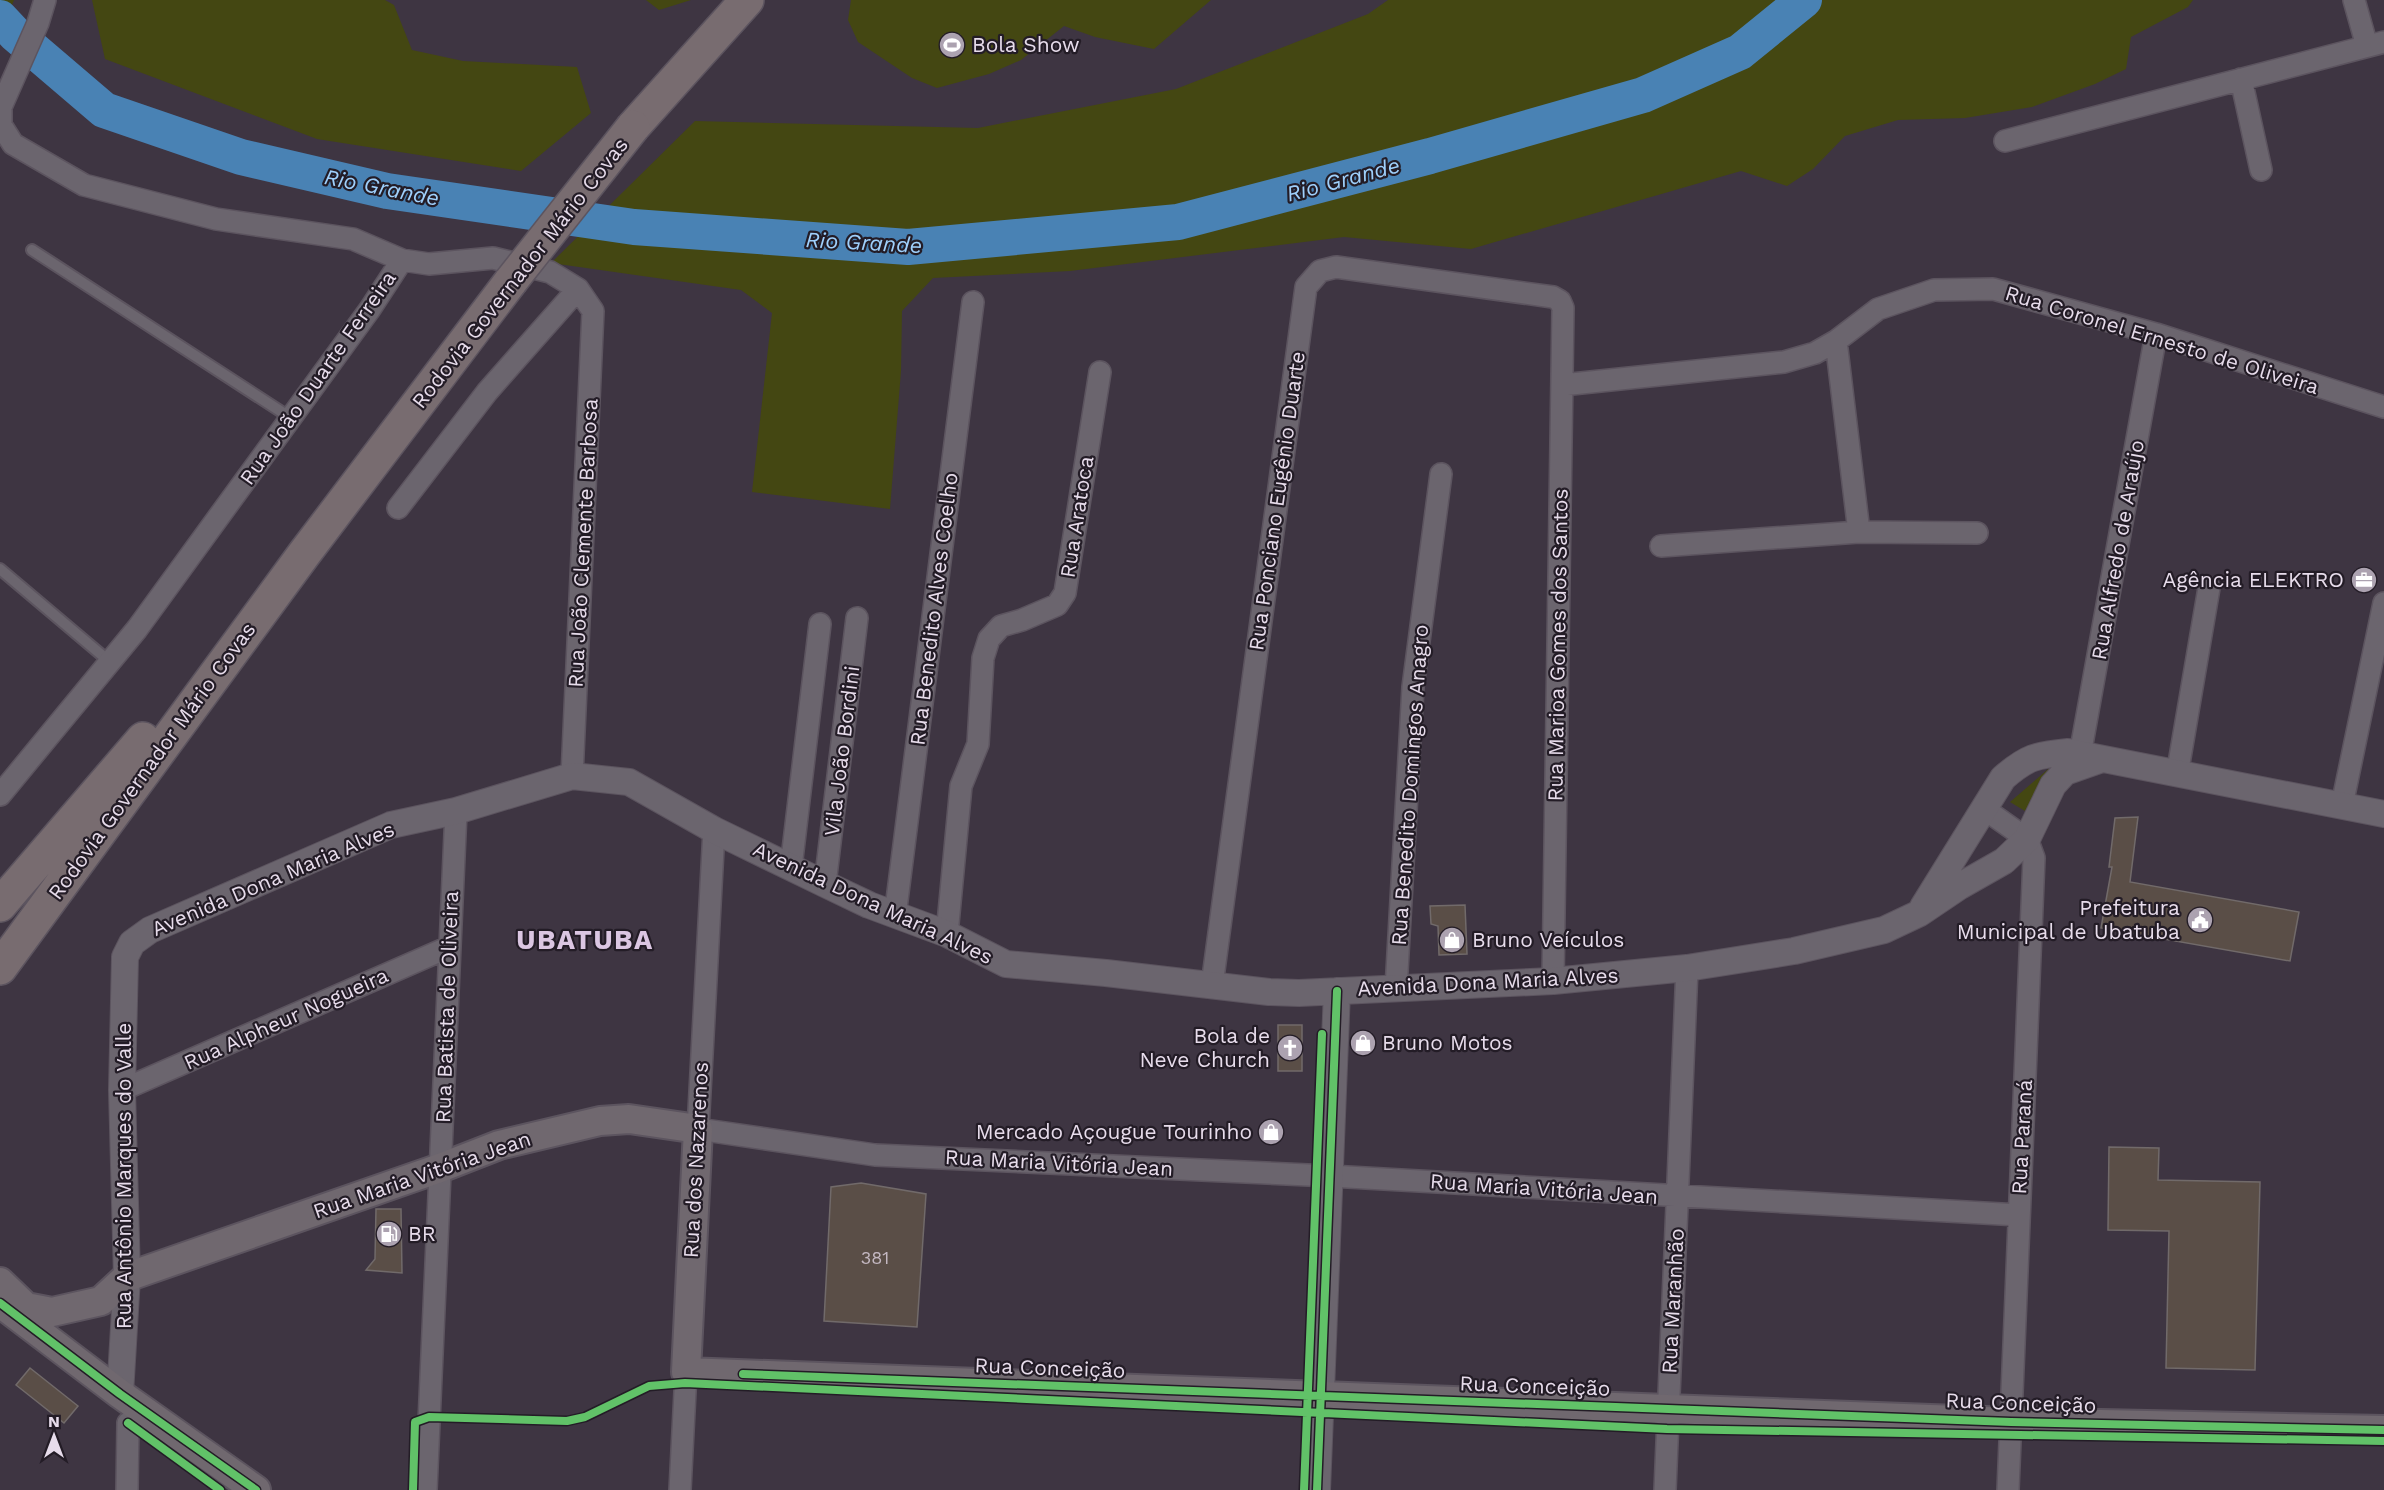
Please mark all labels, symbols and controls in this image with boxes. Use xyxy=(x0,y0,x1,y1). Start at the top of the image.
sports icon: Bola Show xyxy=(937,30,967,60)
place label: Bola Show xyxy=(972,32,1080,57)
street label: Rodovia Governador Mário Covas xyxy=(406,132,633,413)
water label: Rio Grande xyxy=(1284,152,1403,207)
water label: Rio Grande xyxy=(322,164,442,211)
water label: Rio Grande xyxy=(805,227,923,258)
street label: Rua João Duarte Ferreira xyxy=(234,266,401,489)
street label: Rua Coronel Ernesto de Oliveira xyxy=(2002,280,2322,399)
street label: Rua Ponciano Eugênio Duarte xyxy=(1243,350,1310,652)
street label: Rua João Clemente Barbosa xyxy=(562,398,603,688)
street label: Rua Alfredo de Araújo xyxy=(2086,438,2149,662)
street label: Rua Aratoca xyxy=(1055,454,1098,580)
street label: Rua Benedito Alves Coelho xyxy=(904,471,963,747)
street label: Rua Marioa Gomes dos Santos xyxy=(1542,488,1573,802)
office icon: Agência ELEKTRO xyxy=(2349,565,2379,595)
place label: Agência ELEKTRO xyxy=(2163,567,2344,592)
street label: Rodovia Governador Mário Covas xyxy=(43,617,261,904)
street label: Rua Benedito Domingos Anagro xyxy=(1386,624,1433,946)
street label: Vila João Bordini xyxy=(819,664,864,838)
street label: Avenida Dona Maria Alves xyxy=(148,816,398,941)
street label: Avenida Dona Maria Alves xyxy=(749,836,997,969)
street label: Rua Batista de Oliveira xyxy=(430,890,463,1123)
place label: Prefeitura Municipal de Ubatuba xyxy=(1957,895,2180,944)
public building icon: Prefeitura Municipal de Ubatuba xyxy=(2185,905,2215,935)
district label: UBATUBA xyxy=(516,924,654,956)
shop icon: Bruno Veículos xyxy=(1437,925,1467,955)
place label: Bruno Veículos xyxy=(1472,927,1624,952)
street label: Rua Alpheur Nogueira xyxy=(180,962,392,1075)
street label: Avenida Dona Maria Alves xyxy=(1357,962,1619,1001)
street label: Rua Antônio Marques do Valle xyxy=(111,1023,136,1329)
place label: Bola de Neve Church xyxy=(1139,1023,1270,1072)
shop icon: Bruno Motos xyxy=(1348,1028,1378,1058)
place label: Bruno Motos xyxy=(1382,1030,1513,1055)
church icon: Bola de Neve Church xyxy=(1275,1033,1305,1063)
street label: Rua dos Nazarenos xyxy=(678,1061,713,1259)
street label: Rua Paraná xyxy=(2006,1079,2037,1195)
shop icon: Mercado Açougue Tourinho xyxy=(1256,1117,1286,1147)
place label: Mercado Açougue Tourinho xyxy=(976,1119,1252,1144)
street label: Rua Maria Vitória Jean xyxy=(310,1126,534,1224)
street label: Rua Maria Vitória Jean xyxy=(944,1144,1174,1181)
street label: Rua Maria Vitória Jean xyxy=(1429,1168,1659,1209)
fuel station icon: BR xyxy=(374,1219,404,1249)
place label: BR xyxy=(408,1221,436,1246)
street label: Rua Maranhão xyxy=(1656,1228,1689,1374)
house number: 381 xyxy=(861,1247,889,1268)
street label: Rua Conceição xyxy=(974,1352,1126,1383)
street label: Rua Conceição xyxy=(1459,1370,1611,1401)
street label: Rua Conceição xyxy=(1945,1387,2097,1418)
north arrow xyxy=(24,1406,84,1466)
text: N xyxy=(48,1412,60,1431)

